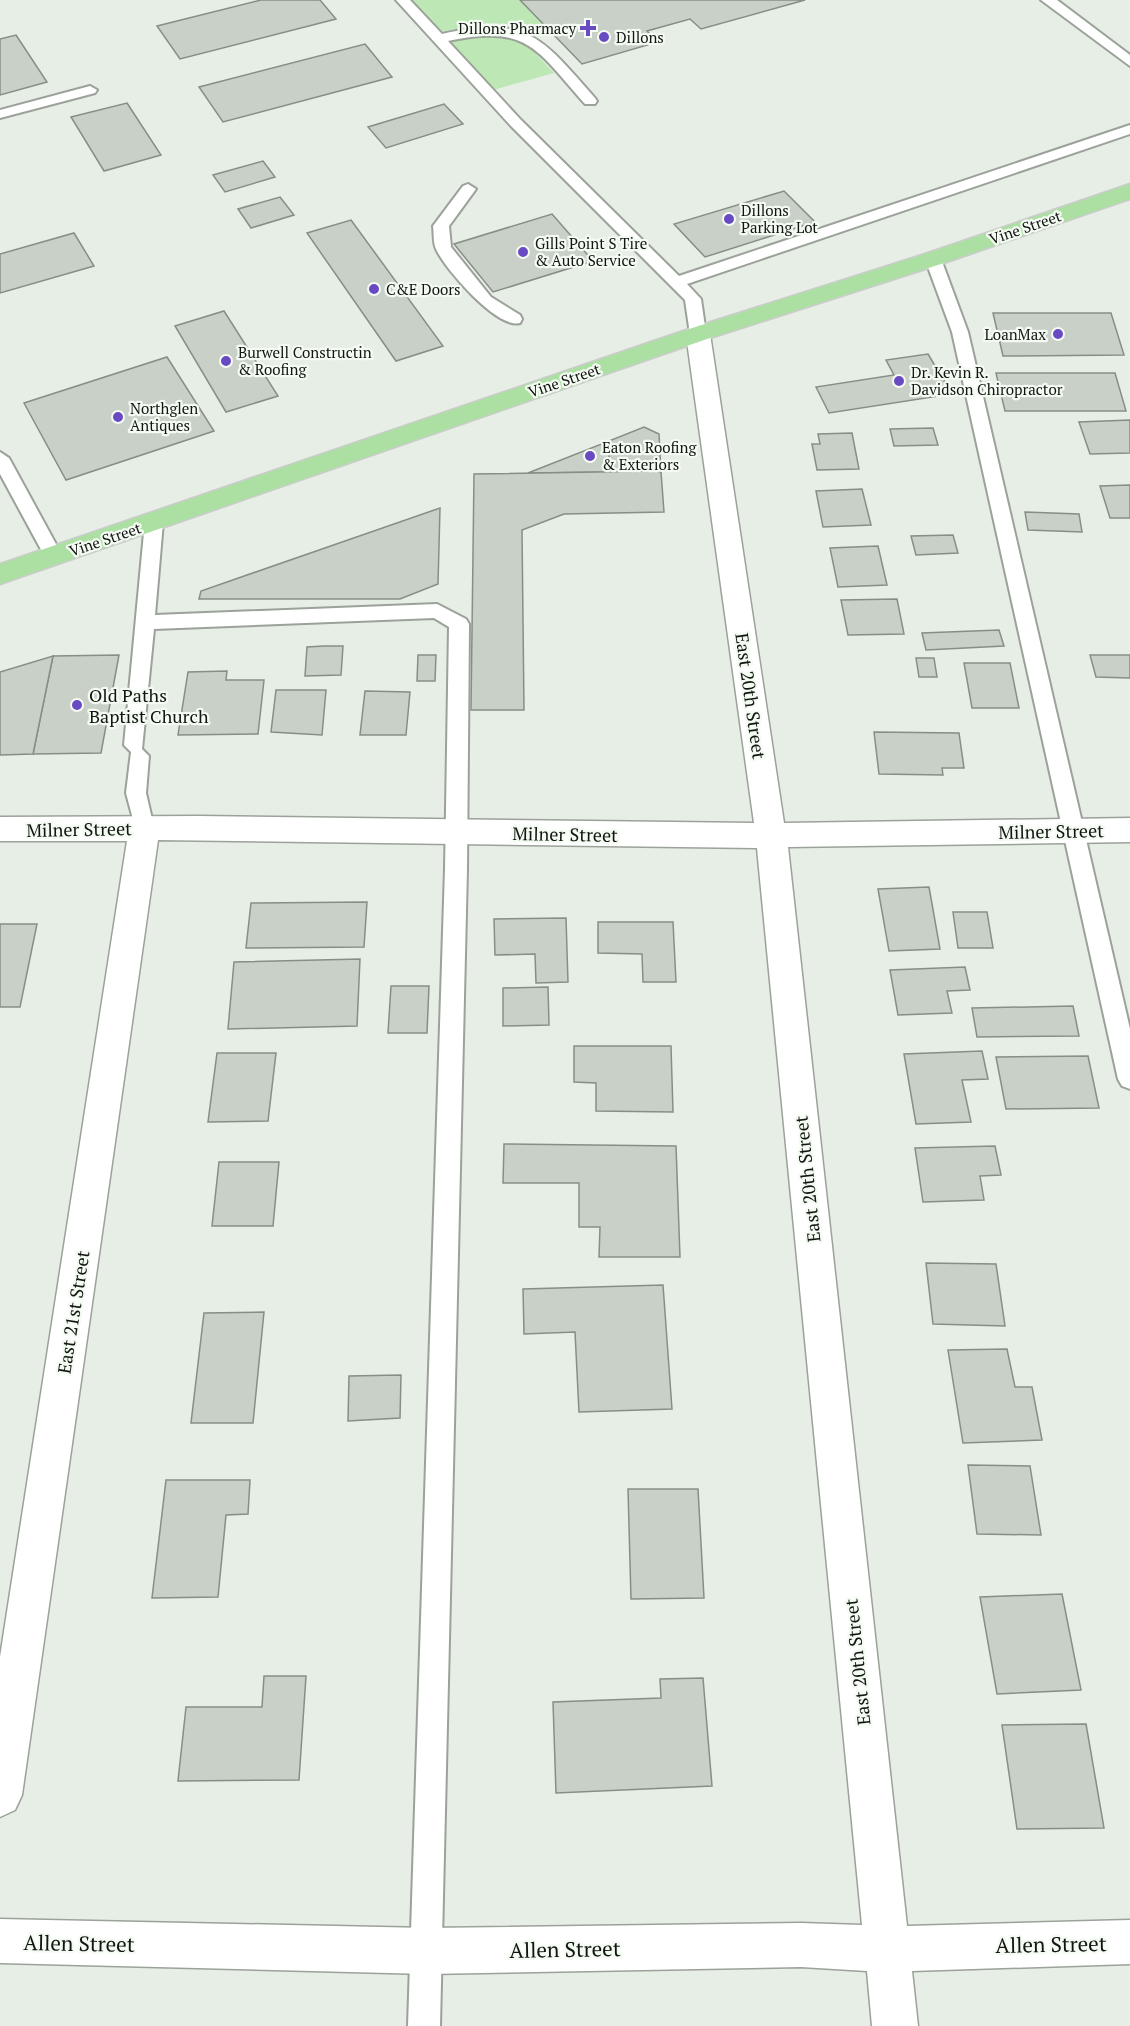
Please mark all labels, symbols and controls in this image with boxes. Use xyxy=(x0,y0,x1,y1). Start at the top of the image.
place label: Dillons Pharmacy xyxy=(458,18,576,38)
marker: Dillons Pharmacy xyxy=(581,21,595,35)
place label: Dillons xyxy=(616,27,664,47)
marker: Dillons xyxy=(597,30,611,44)
place label: Dillons Parking Lot xyxy=(741,200,818,237)
street label: Vine Street xyxy=(986,205,1064,249)
marker: Dillons Parking Lot xyxy=(722,212,736,226)
place label: Gills Point S Tire & Auto Service xyxy=(535,233,647,270)
marker: Gills Point S Tire & Auto Service xyxy=(516,245,530,259)
place label: C&E Doors xyxy=(386,279,461,299)
marker: C&E Doors xyxy=(367,282,381,296)
place label: LoanMax xyxy=(985,324,1046,344)
marker: LoanMax xyxy=(1051,327,1065,341)
place label: Burwell Constructin & Roofing xyxy=(238,342,372,379)
marker: Burwell Constructin & Roofing xyxy=(219,354,233,368)
street label: Vine Street xyxy=(525,358,603,402)
place label: Dr. Kevin R. Davidson Chiropractor xyxy=(911,362,1063,399)
marker: Dr. Kevin R. Davidson Chiropractor xyxy=(892,374,906,388)
place label: Northglen Antiques xyxy=(130,398,198,435)
marker: Northglen Antiques xyxy=(111,410,125,424)
place label: Eaton Roofing & Exteriors xyxy=(602,437,697,474)
marker: Eaton Roofing & Exteriors xyxy=(583,449,597,463)
street label: Vine Street xyxy=(66,517,144,561)
street label: East 20th Street xyxy=(730,631,772,761)
place label: Old Paths Baptist Church xyxy=(89,683,209,728)
marker: Old Paths Baptist Church xyxy=(70,698,84,712)
street label: Milner Street xyxy=(26,816,132,842)
street label: Milner Street xyxy=(998,818,1104,844)
street label: Milner Street xyxy=(512,821,618,847)
street label: East 20th Street xyxy=(788,1114,826,1244)
street label: East 21st Street xyxy=(51,1248,95,1375)
street label: East 20th Street xyxy=(838,1597,876,1727)
street label: Allen Street xyxy=(23,1928,135,1958)
street label: Allen Street xyxy=(995,1929,1107,1959)
street label: Allen Street xyxy=(509,1934,621,1964)

